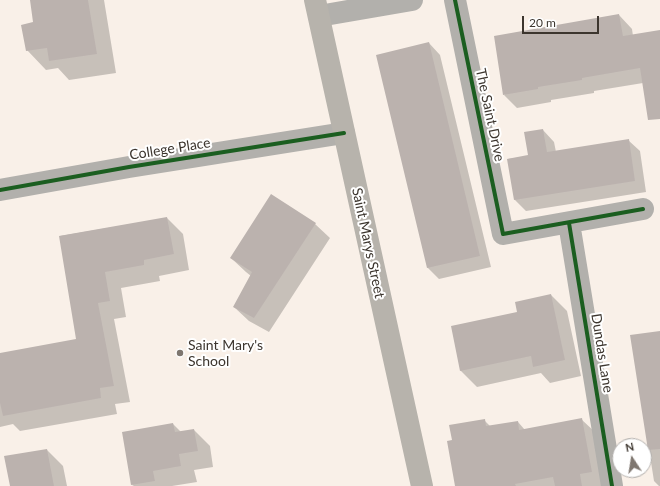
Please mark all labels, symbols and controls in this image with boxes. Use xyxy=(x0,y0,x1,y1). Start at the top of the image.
scale bar xyxy=(524,8,601,34)
text: 20 m xyxy=(529,15,556,30)
street label: The Saint Drive xyxy=(472,67,508,163)
street label: College Place xyxy=(128,134,212,164)
street label: Saint Marys Street xyxy=(348,186,388,300)
street label: Dundas Lane xyxy=(587,312,617,394)
place label: Saint Mary's School xyxy=(188,337,263,370)
marker: Saint Mary's School xyxy=(175,348,185,358)
north arrow xyxy=(612,438,652,478)
text: N xyxy=(624,440,635,454)

